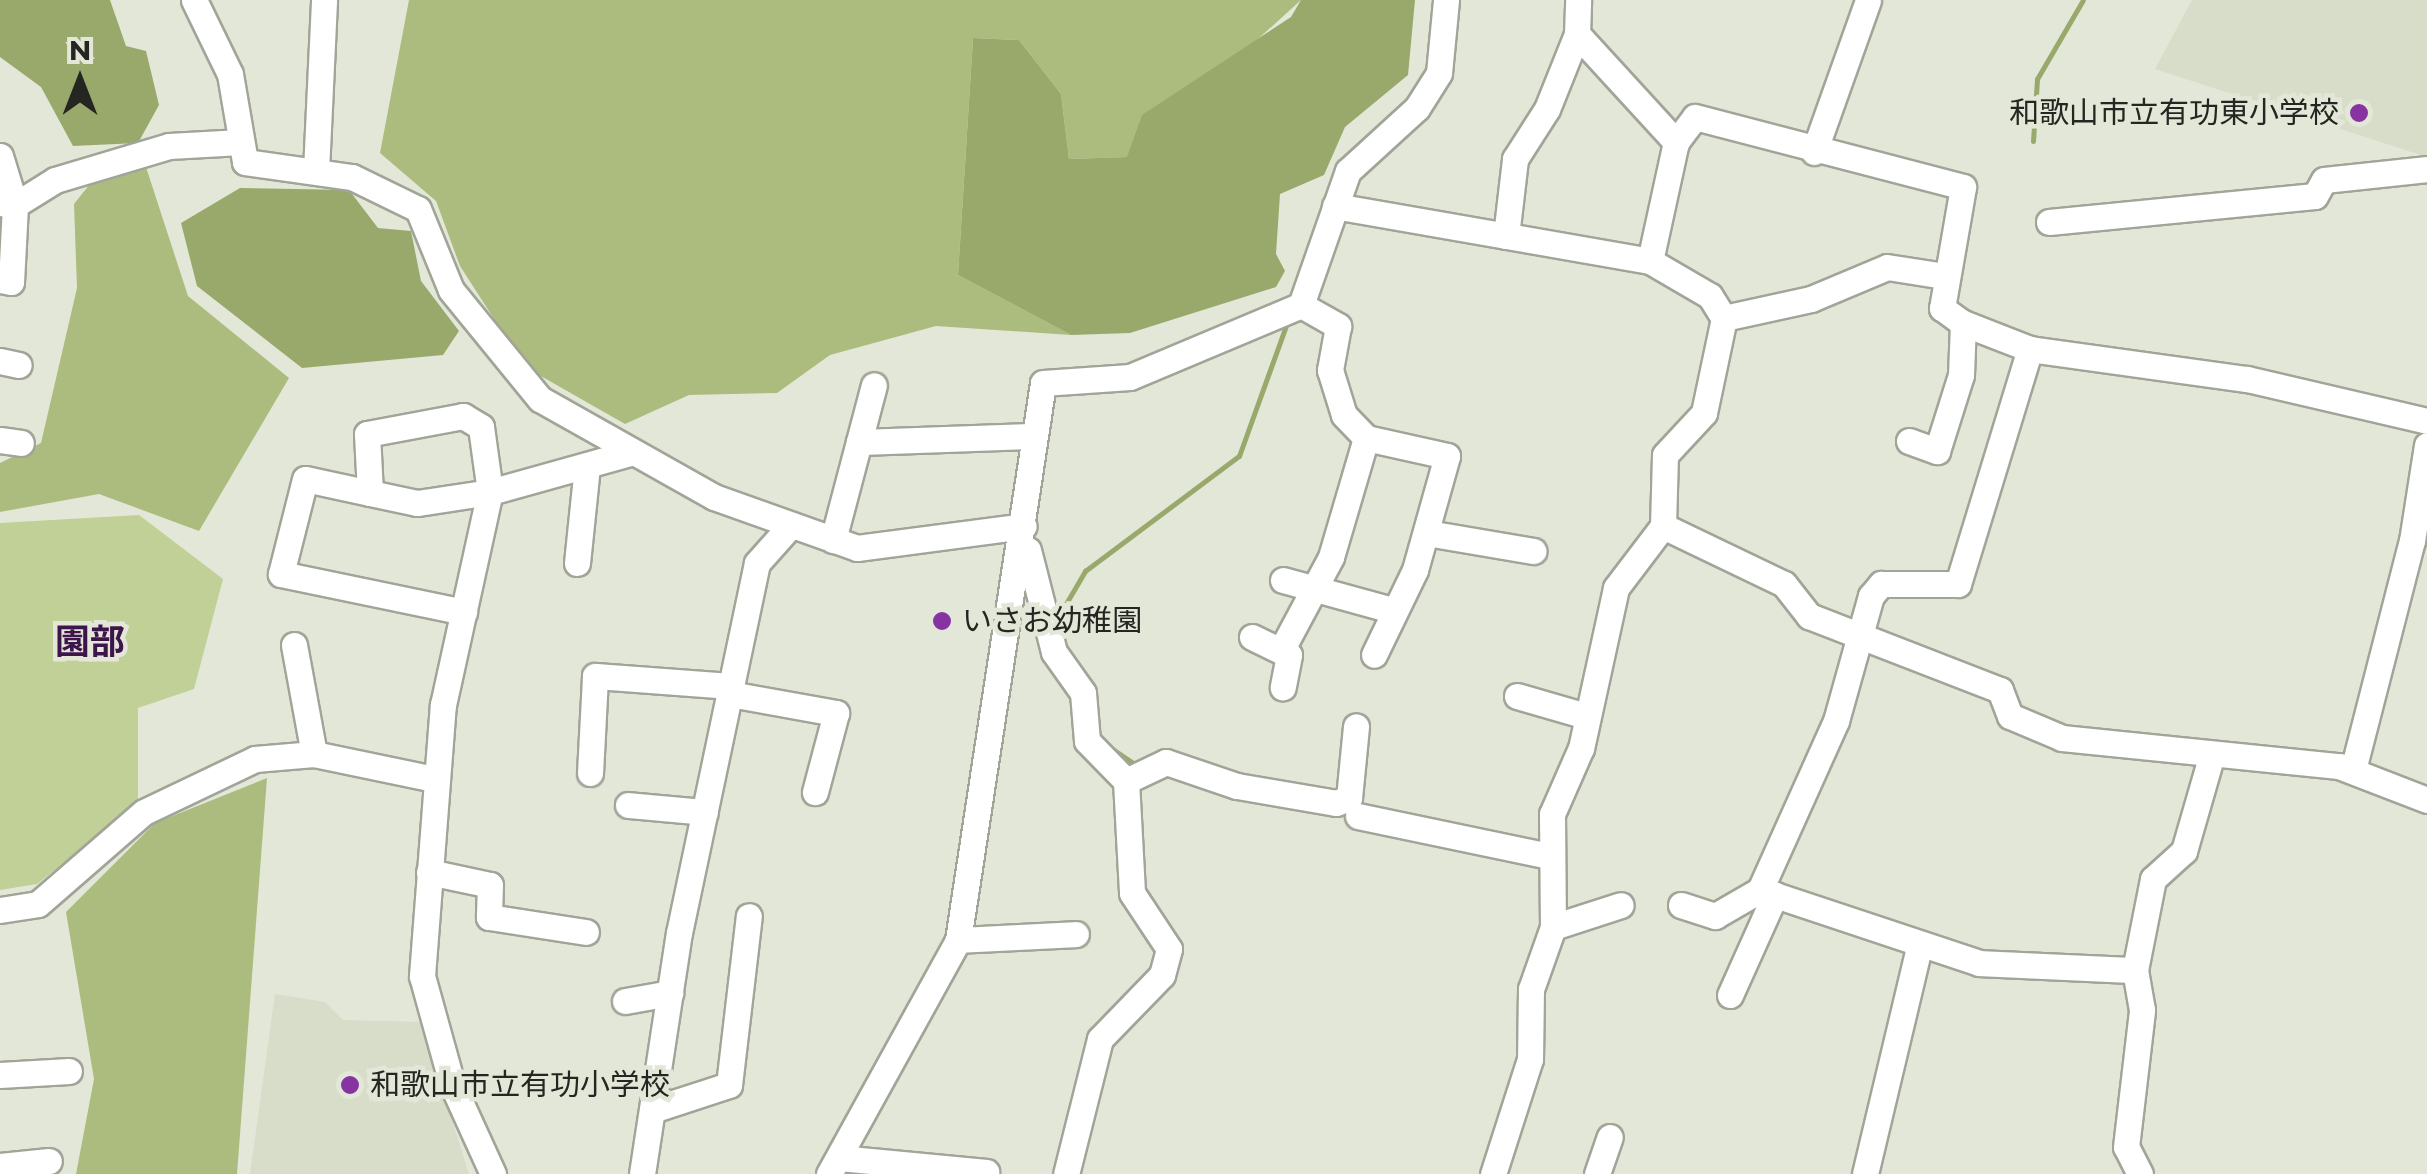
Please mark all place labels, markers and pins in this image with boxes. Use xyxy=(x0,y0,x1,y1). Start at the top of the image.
place label: 和歌山市立有功東小学校 xyxy=(2009,95,2339,131)
marker: 和歌山市立有功東小学校 xyxy=(2348,102,2370,124)
place label: いさお幼稚園 xyxy=(962,603,1142,639)
marker: いさお幼稚園 xyxy=(931,610,953,632)
place label: 和歌山市立有功小学校 xyxy=(370,1067,670,1103)
marker: 和歌山市立有功小学校 xyxy=(339,1074,361,1096)

